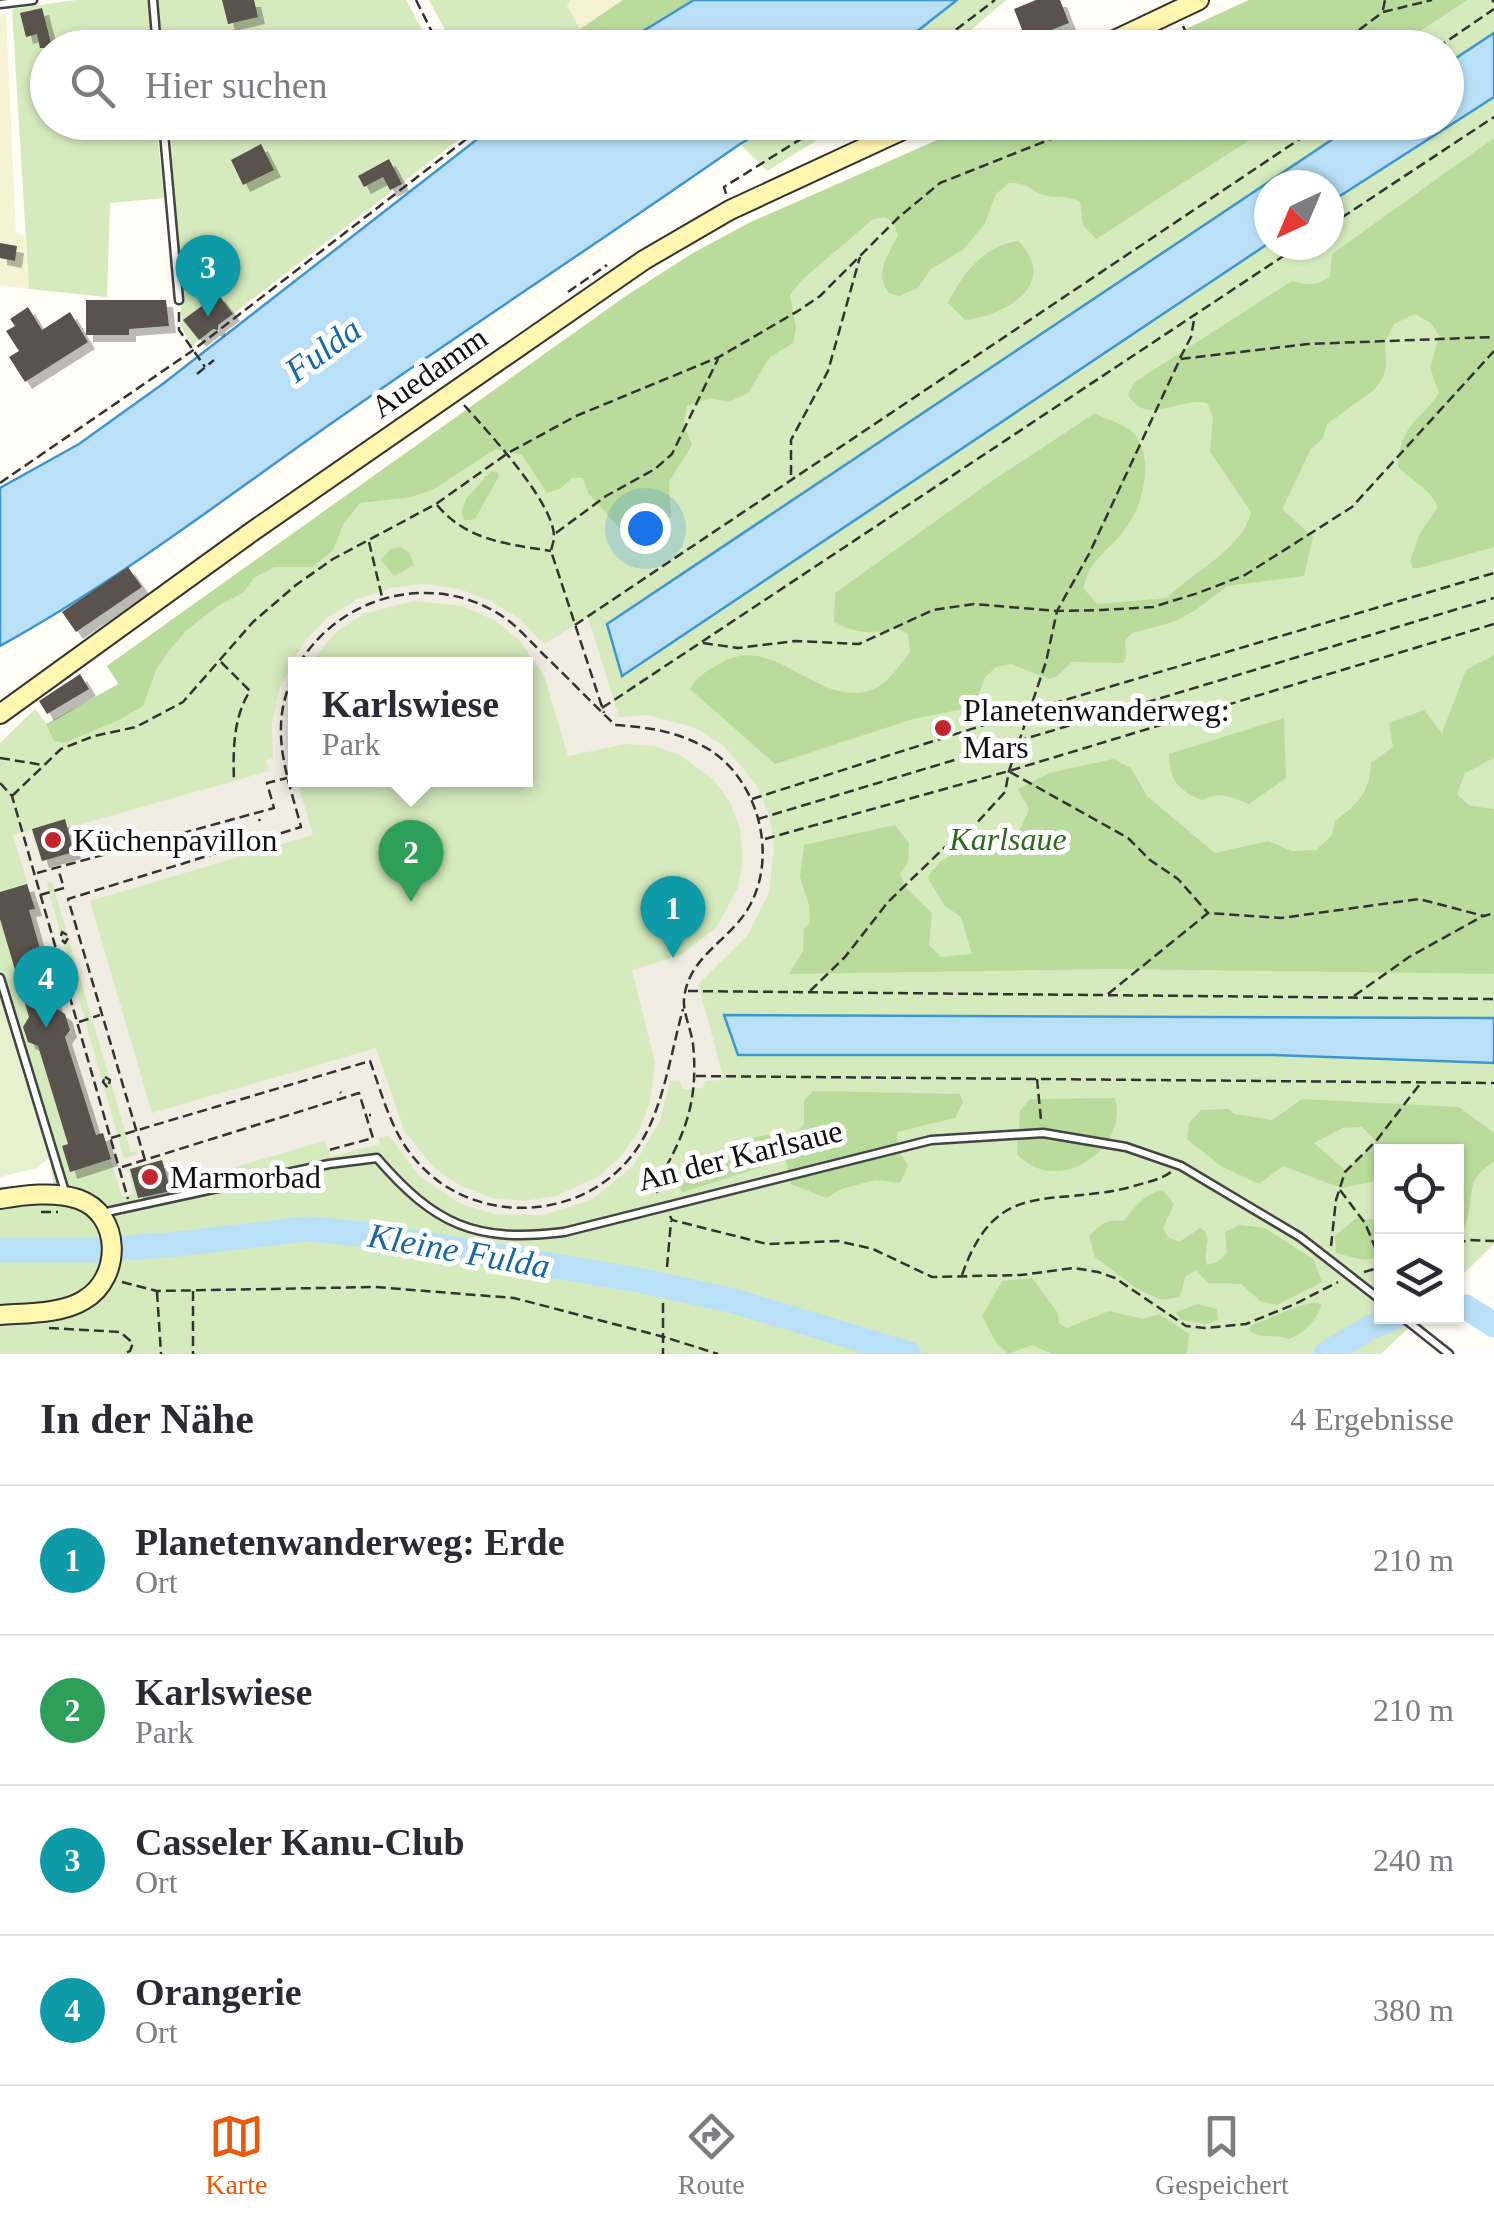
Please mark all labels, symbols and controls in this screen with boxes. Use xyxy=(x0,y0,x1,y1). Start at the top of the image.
search box xyxy=(30,30,1464,140)
icon: search xyxy=(65,58,120,113)
text: Hier suchen xyxy=(145,64,328,106)
north arrow xyxy=(1254,170,1344,260)
pin: 3 xyxy=(176,234,240,317)
water label: Fulda xyxy=(277,310,368,391)
street label: Auedamm xyxy=(364,319,494,425)
your location xyxy=(620,503,671,554)
popup xyxy=(288,657,533,787)
text: Karlswiese xyxy=(322,683,499,725)
place label: Planetenwanderweg: Mars xyxy=(963,692,1230,765)
marker: Planetenwanderweg: Mars xyxy=(932,717,954,739)
text: Park xyxy=(322,726,381,762)
pin: 2 xyxy=(378,820,444,902)
park label: Karlsaue xyxy=(948,821,1067,857)
place label: Küchenpavillon xyxy=(73,822,277,858)
marker: Küchenpavillon xyxy=(42,829,64,851)
pin: 1 xyxy=(640,876,706,958)
pin: 4 xyxy=(13,946,78,1028)
street label: An der Karlsaue xyxy=(634,1112,846,1198)
map controls xyxy=(1374,1144,1464,1324)
button: locate xyxy=(1374,1144,1464,1234)
place label: Marmorbad xyxy=(170,1159,321,1195)
marker: Marmorbad xyxy=(139,1166,161,1188)
water label: Kleine Fulda xyxy=(364,1216,553,1286)
button: layers xyxy=(1374,1234,1464,1324)
text: In der Nähe xyxy=(40,1396,254,1442)
text: 4 Ergebnisse xyxy=(1290,1401,1454,1437)
text: Planetenwanderweg: Erde xyxy=(135,1521,565,1563)
text: 1 xyxy=(65,1542,81,1578)
text: 210 m xyxy=(1373,1542,1454,1578)
text: Ort xyxy=(135,1564,178,1600)
text: Karlswiese xyxy=(135,1671,312,1713)
text: 2 xyxy=(65,1692,81,1728)
text: 210 m xyxy=(1373,1692,1454,1728)
text: Park xyxy=(135,1714,194,1750)
text: Casseler Kanu-Club xyxy=(135,1821,465,1863)
text: 3 xyxy=(65,1842,81,1878)
text: 240 m xyxy=(1373,1842,1454,1878)
text: Ort xyxy=(135,1864,178,1900)
text: Orangerie xyxy=(135,1971,302,2013)
text: 4 xyxy=(65,1992,81,2028)
text: 380 m xyxy=(1373,1992,1454,2028)
text: Ort xyxy=(135,2014,178,2050)
tab: Karte xyxy=(205,2109,267,2201)
tab: Route xyxy=(678,2109,745,2201)
tab: Gespeichert xyxy=(1155,2109,1289,2201)

